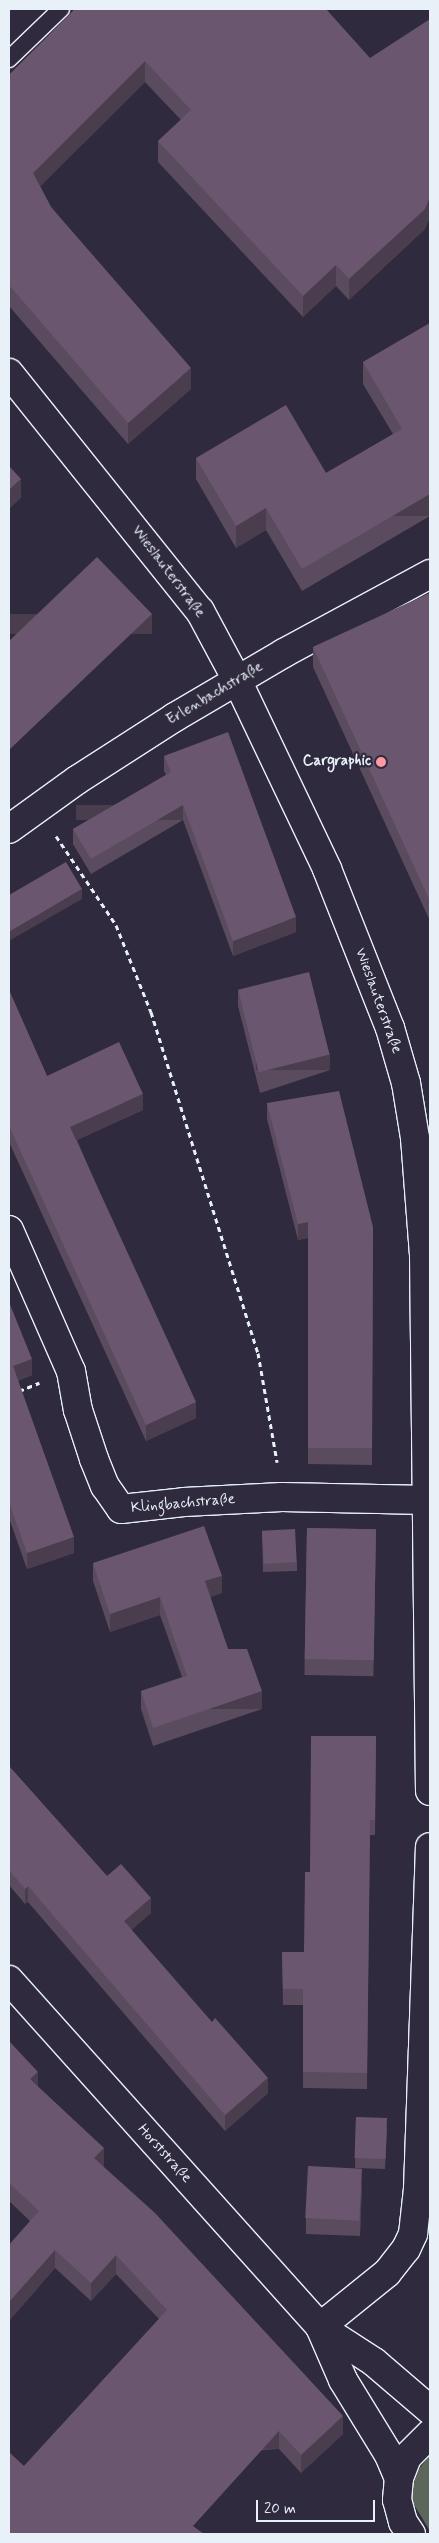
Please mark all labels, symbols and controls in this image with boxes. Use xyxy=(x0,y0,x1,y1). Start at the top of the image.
street label: Wieslauterstraße xyxy=(127,522,209,622)
street label: Erlenbachstraße xyxy=(164,658,266,730)
place label: Cargraphic xyxy=(303,753,371,771)
marker: Cargraphic xyxy=(375,756,387,768)
street label: Wieslauterstraße xyxy=(351,946,405,1056)
street label: Klingbachstraße xyxy=(130,1490,236,1518)
street label: Horststraße xyxy=(133,2121,195,2187)
scale bar xyxy=(259,2490,378,2522)
text: 20 m xyxy=(264,2499,296,2519)

